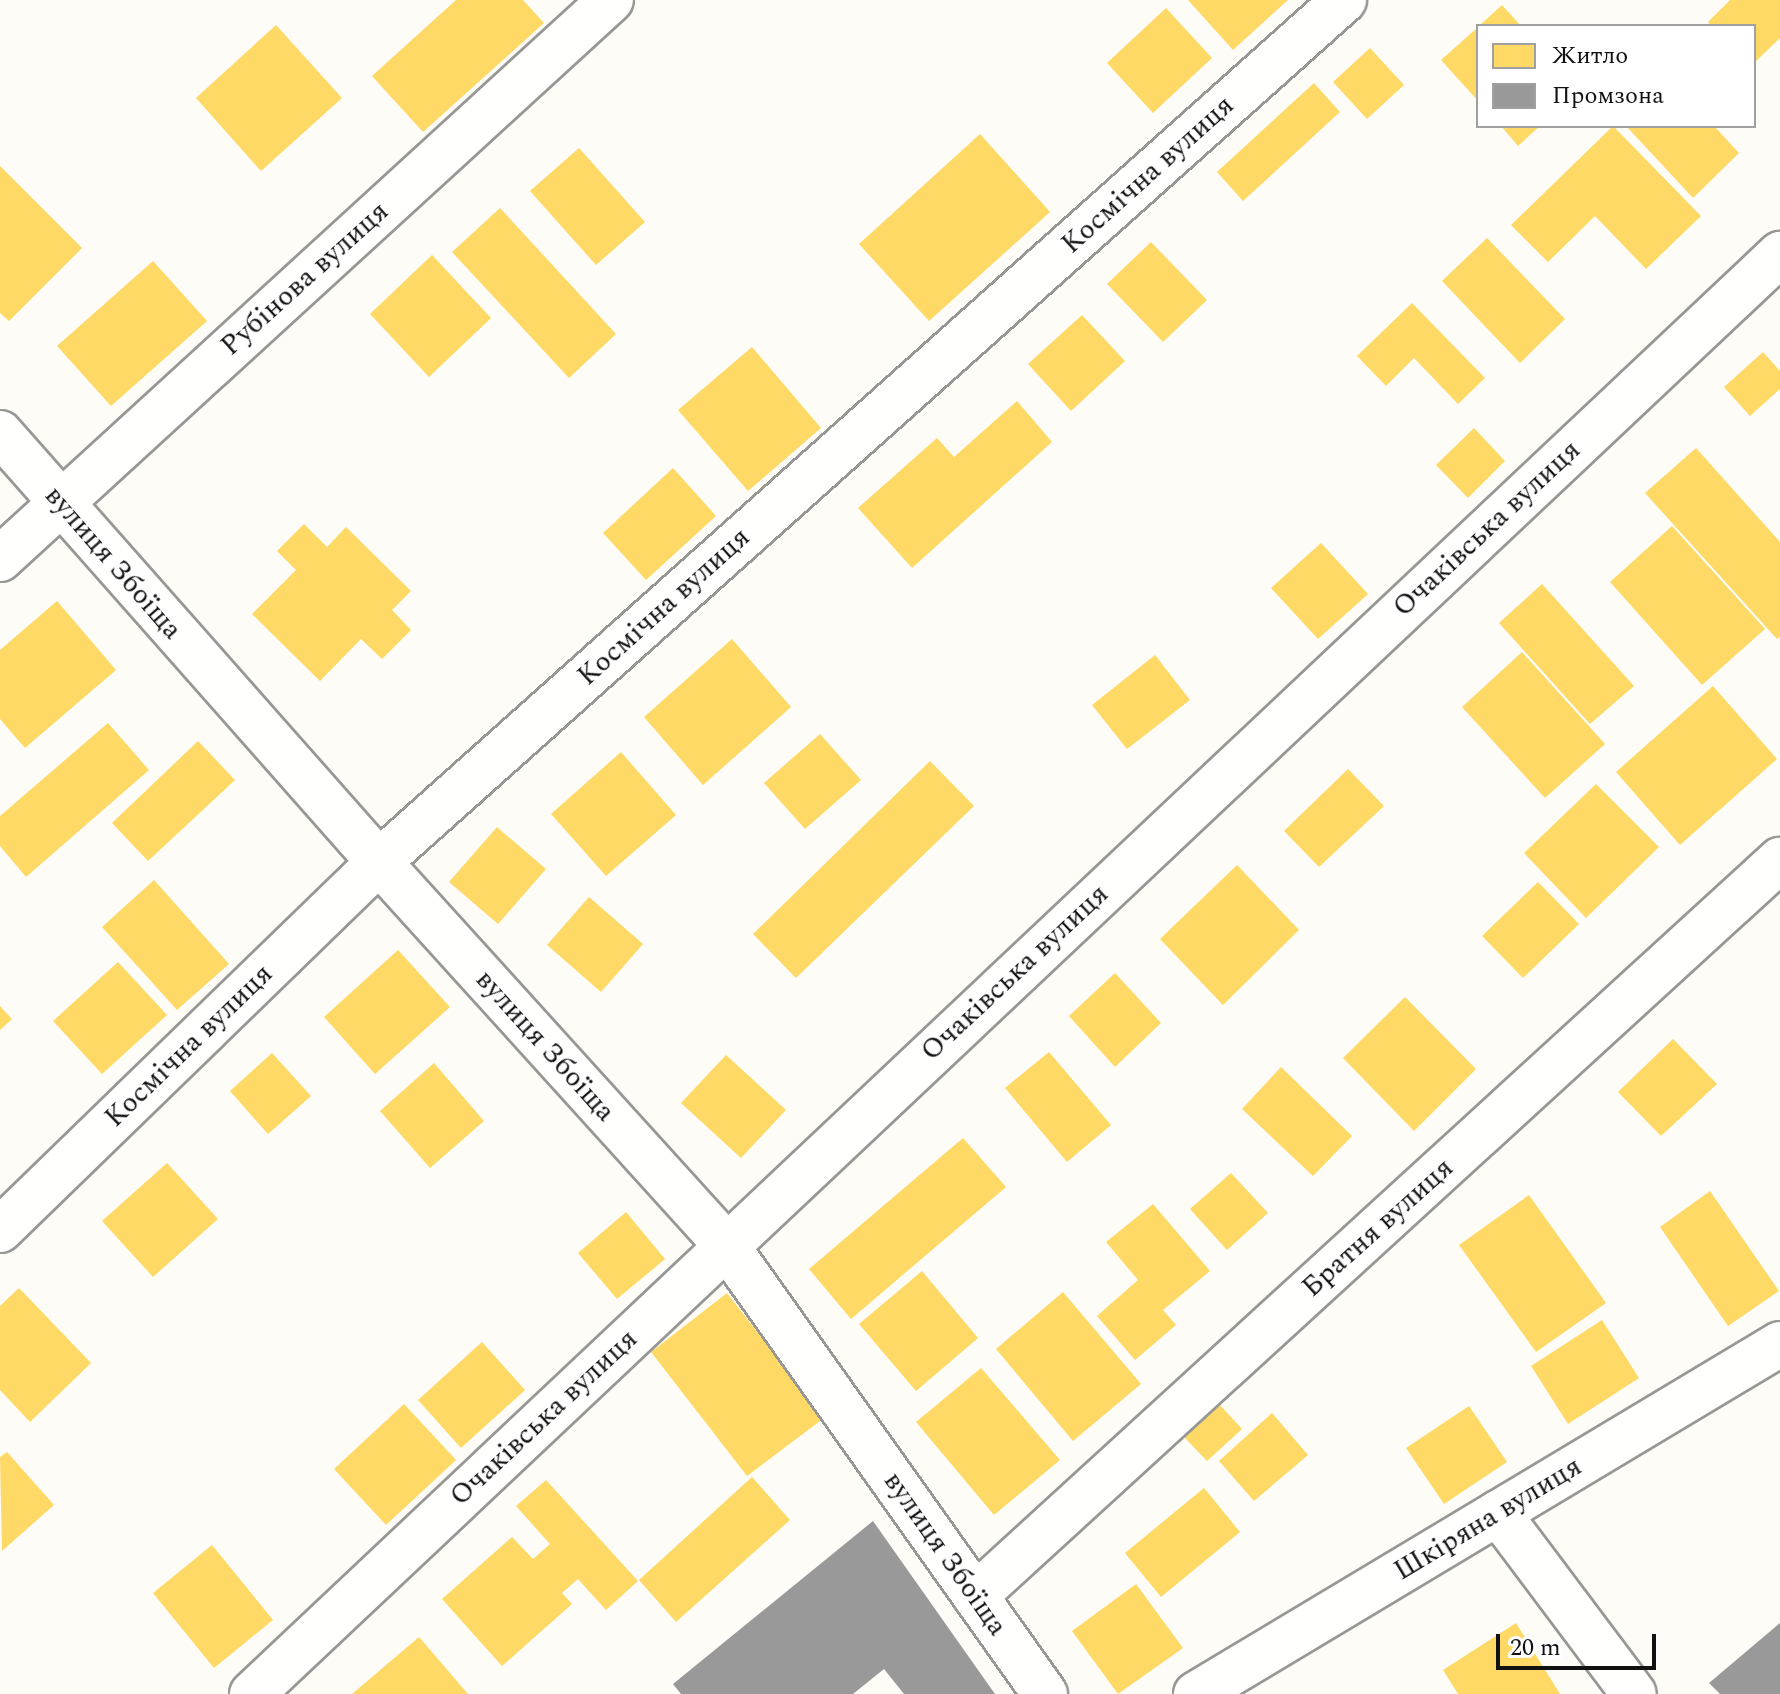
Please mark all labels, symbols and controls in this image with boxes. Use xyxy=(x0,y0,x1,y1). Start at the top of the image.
legend xyxy=(1476,24,1756,128)
text: Житло xyxy=(1552,38,1628,74)
text: Промзона xyxy=(1552,78,1664,114)
street label: Космічна вулиця xyxy=(1055,89,1241,261)
street label: Рубінова вулиця xyxy=(214,195,396,363)
street label: Очаківська вулиця xyxy=(1386,434,1588,624)
street label: вулиця Збоїща xyxy=(37,479,189,647)
street label: Космічна вулиця xyxy=(571,521,757,693)
street label: Очаківська вулиця xyxy=(914,878,1116,1068)
street label: Космічна вулиця xyxy=(98,957,280,1135)
street label: вулиця Збоїща xyxy=(468,963,622,1129)
street label: Братня вулиця xyxy=(1296,1151,1460,1305)
street label: Очаківська вулиця xyxy=(443,1323,645,1513)
street label: Шкіряна вулиця xyxy=(1388,1450,1588,1588)
street label: вулиця Збоїща xyxy=(876,1466,1014,1642)
scale bar xyxy=(1500,1618,1660,1668)
text: 20 m xyxy=(1510,1630,1561,1666)

